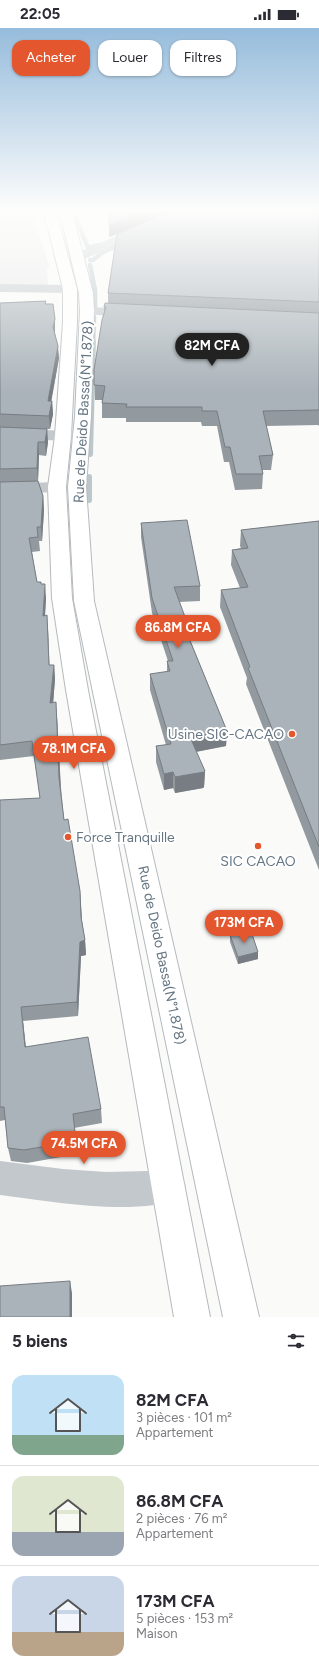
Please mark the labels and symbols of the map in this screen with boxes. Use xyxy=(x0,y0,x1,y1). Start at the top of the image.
street label: Rue de Deido Bassa(N°1.878) xyxy=(70,320,97,504)
pin: 82M CFA xyxy=(175,333,249,367)
pin: 86.8M CFA xyxy=(132,615,224,649)
place label: Usine SIC-CACAO xyxy=(168,726,284,743)
marker: Usine SIC-CACAO xyxy=(287,729,297,739)
pin: 78.1M CFA xyxy=(28,736,120,770)
place label: Force Tranquille xyxy=(76,829,175,846)
marker: Force Tranquille xyxy=(63,832,73,842)
marker: SIC CACAO xyxy=(253,841,263,851)
place label: SIC CACAO xyxy=(220,853,296,870)
street label: Rue de Deido Bassa(N°1.878) xyxy=(134,864,189,1046)
pin: 173M CFA xyxy=(203,910,285,944)
pin: 74.5M CFA xyxy=(38,1131,130,1165)

